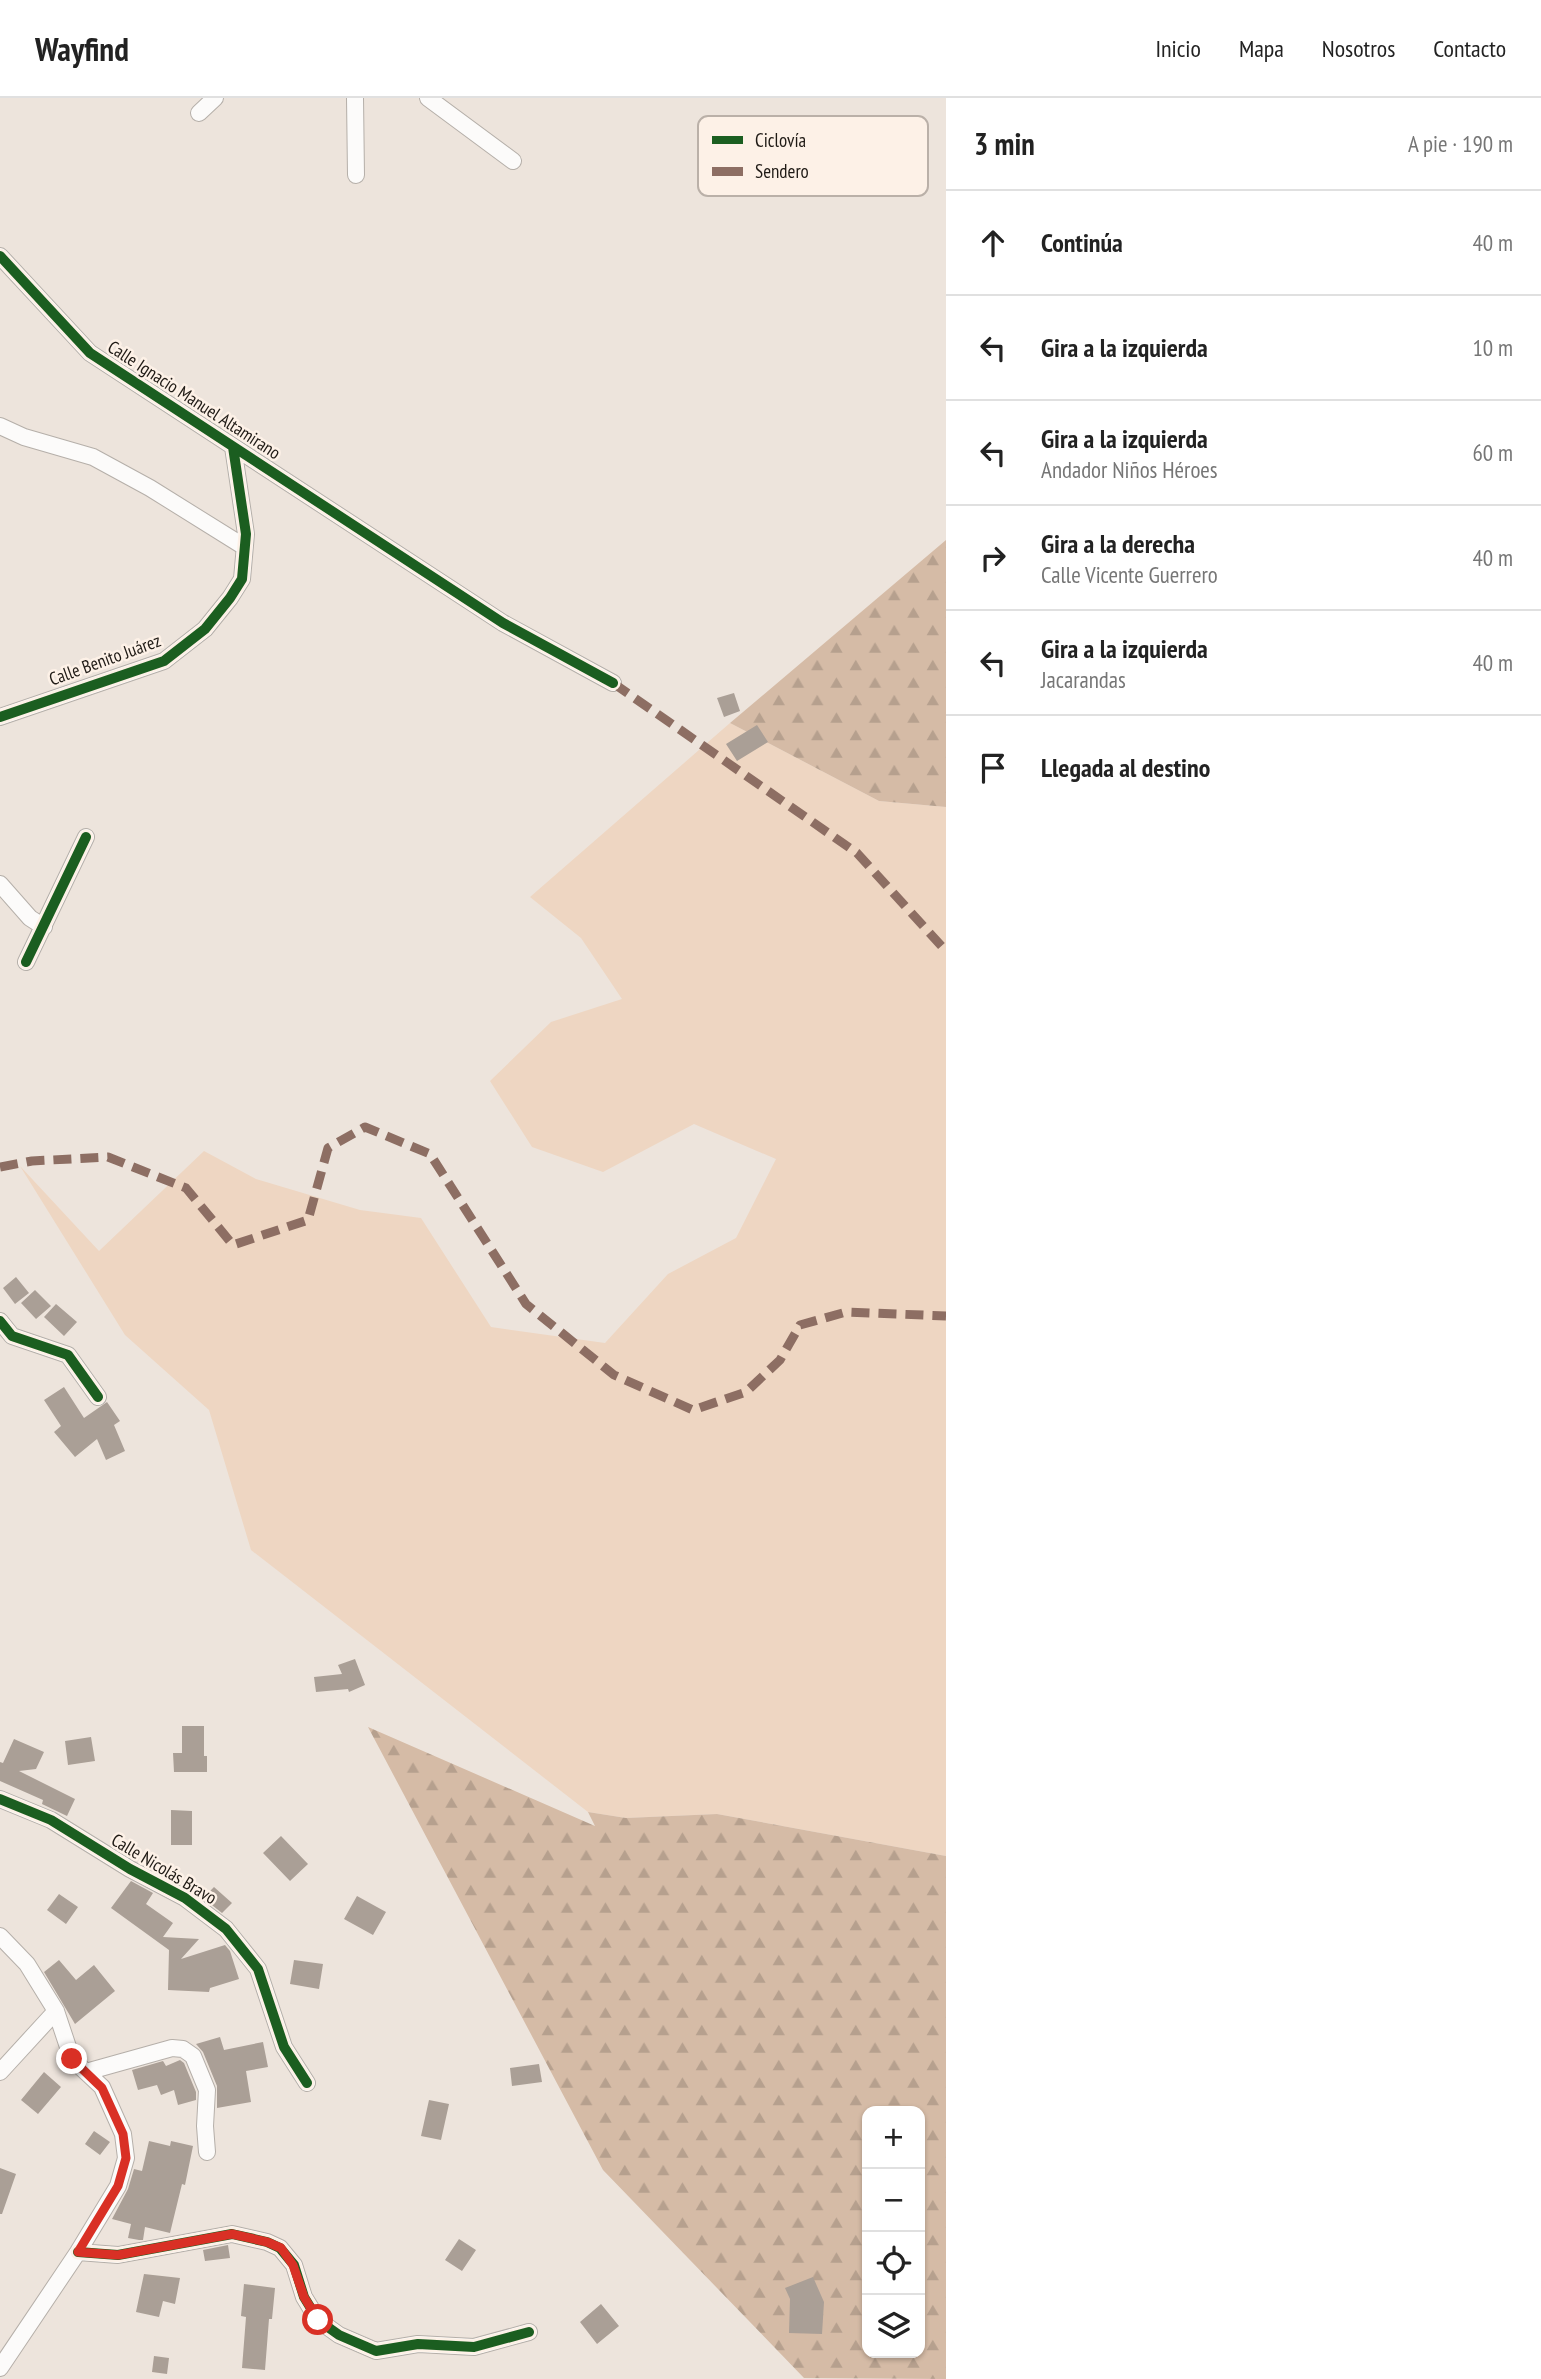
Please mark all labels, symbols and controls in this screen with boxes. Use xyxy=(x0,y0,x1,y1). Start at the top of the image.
text: Wayfind xyxy=(35,27,129,70)
text: Inicio xyxy=(1155,33,1201,64)
text: Mapa xyxy=(1239,33,1284,64)
text: Nosotros xyxy=(1322,33,1395,64)
text: Contacto xyxy=(1433,33,1506,64)
legend xyxy=(698,116,928,196)
text: 3 min xyxy=(974,124,1035,163)
text: Ciclovía xyxy=(755,128,806,152)
text: A pie · 190 m xyxy=(1408,129,1513,158)
text: Sendero xyxy=(755,159,809,183)
icon: ahead xyxy=(974,224,1012,262)
text: Continúa xyxy=(1041,226,1123,259)
text: 40 m xyxy=(1472,228,1513,257)
icon: left xyxy=(974,329,1012,367)
text: Gira a la izquierda xyxy=(1041,331,1208,364)
text: 10 m xyxy=(1472,333,1513,362)
street label: Calle Ignacio Manuel Altamirano xyxy=(104,335,285,464)
text: Gira a la izquierda xyxy=(1041,422,1208,455)
icon: left xyxy=(974,434,1012,472)
text: 60 m xyxy=(1472,438,1513,467)
text: Andador Niños Héroes xyxy=(1041,455,1218,484)
text: Gira a la derecha xyxy=(1041,527,1195,560)
icon: right xyxy=(974,539,1012,577)
text: 40 m xyxy=(1472,543,1513,572)
text: Calle Vicente Guerrero xyxy=(1041,560,1218,589)
street label: Calle Benito Juárez xyxy=(46,629,164,690)
text: Gira a la izquierda xyxy=(1041,632,1208,665)
icon: left xyxy=(974,644,1012,682)
text: 40 m xyxy=(1472,648,1513,677)
text: Jacarandas xyxy=(1041,665,1126,694)
icon: arrive xyxy=(974,749,1012,787)
text: Llegada al destino xyxy=(1041,751,1210,784)
street label: Calle Nicolás Bravo xyxy=(107,1828,221,1909)
route end xyxy=(56,2043,87,2074)
map controls xyxy=(862,2106,925,2358)
button: + xyxy=(862,2106,925,2169)
button: − xyxy=(862,2169,925,2232)
button: locate xyxy=(862,2232,925,2295)
button: layers xyxy=(862,2295,925,2358)
route start xyxy=(302,2304,333,2335)

